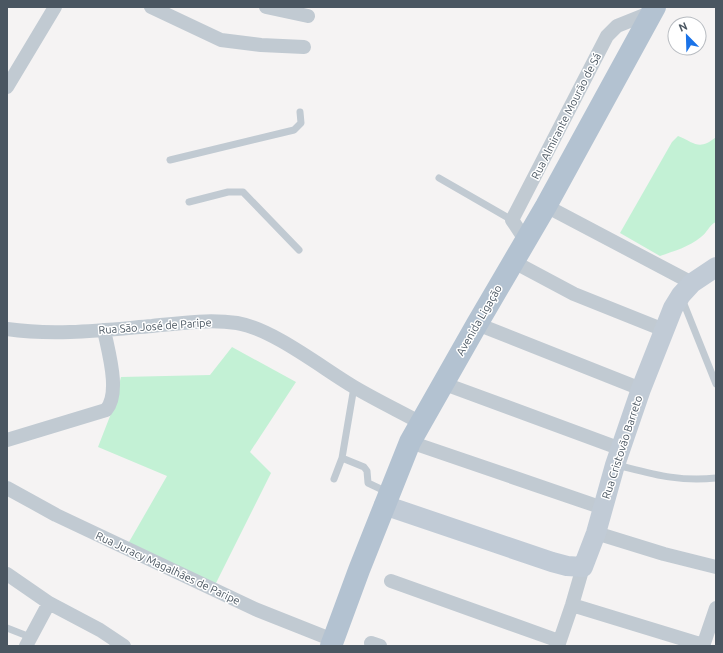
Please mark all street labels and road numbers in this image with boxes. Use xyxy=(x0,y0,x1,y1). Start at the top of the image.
street label: Rua Almirante Mourão de Sá xyxy=(529,51,603,181)
street label: Avenida Ligação xyxy=(454,283,504,357)
street label: Rua São José de Paripe xyxy=(98,316,212,336)
street label: Rua Cristovão Barreto xyxy=(600,394,644,500)
street label: Rua Juracy Magalhães de Paripe xyxy=(94,529,242,607)

